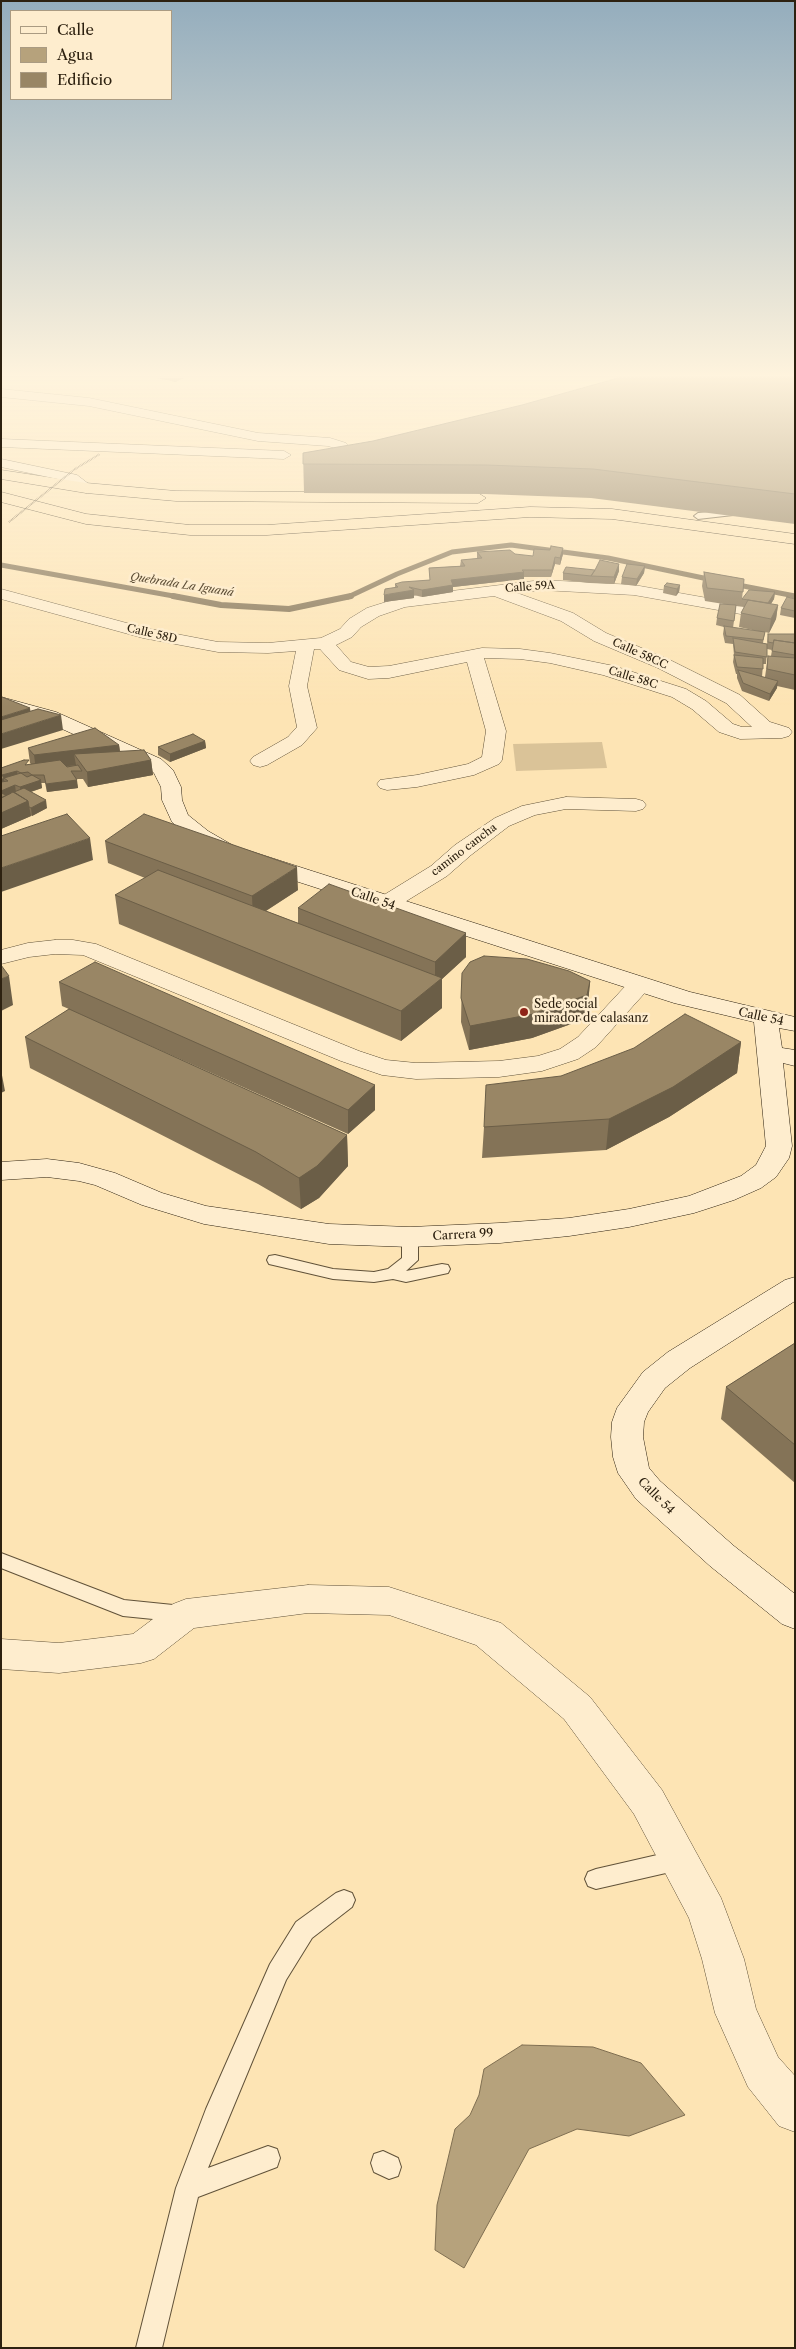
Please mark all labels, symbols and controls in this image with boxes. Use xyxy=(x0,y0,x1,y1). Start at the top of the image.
legend xyxy=(10,10,172,100)
text: Calle xyxy=(57,20,94,39)
text: Agua xyxy=(57,45,93,64)
text: Edificio xyxy=(57,70,112,89)
water label: Quebrada La Iguaná xyxy=(129,570,235,600)
street label: Calle 59A xyxy=(505,579,555,595)
street label: Calle 58D xyxy=(126,622,178,646)
street label: Calle 58CC xyxy=(610,636,670,672)
street label: Calle 58C xyxy=(607,664,659,692)
street label: camino cancha xyxy=(429,821,499,879)
street label: Calle 54 xyxy=(349,885,397,913)
place label: Sede social mirador de calasanz xyxy=(534,998,648,1026)
street label: Calle 54 xyxy=(737,1005,785,1029)
marker: Sede social mirador de calasanz xyxy=(518,1006,530,1018)
street label: Carrera 99 xyxy=(432,1226,494,1244)
street label: Calle 54 xyxy=(635,1475,677,1517)

